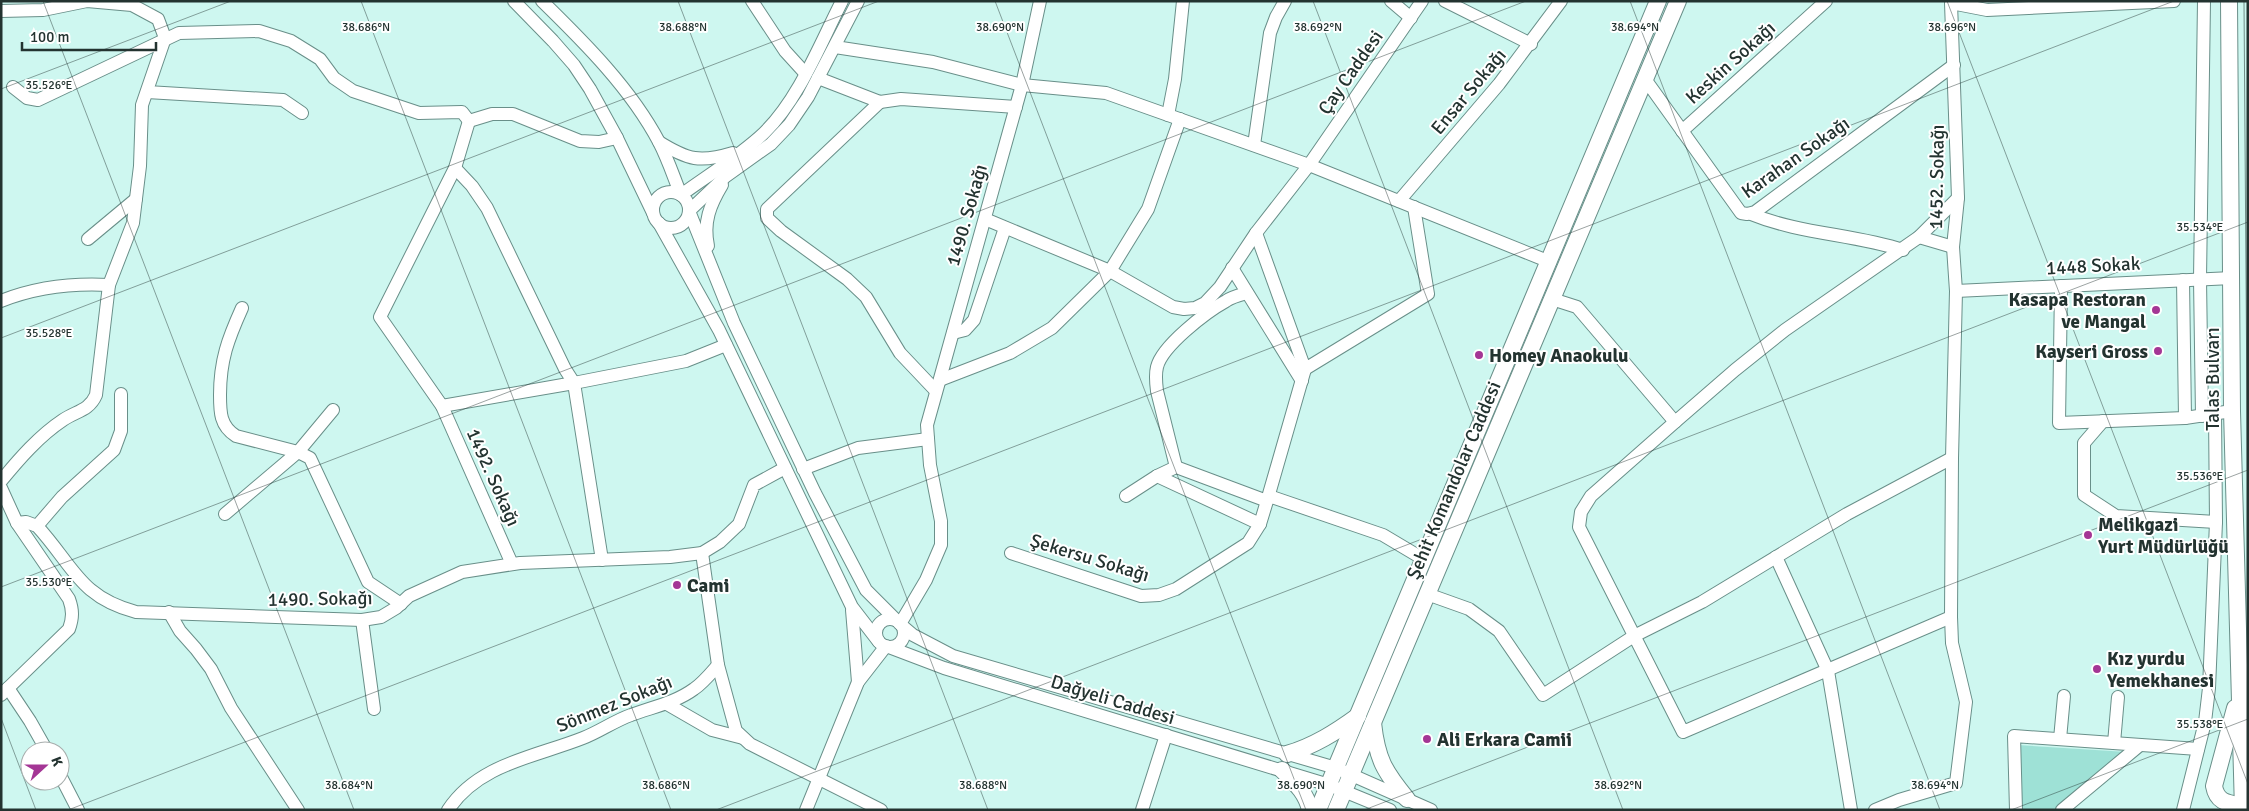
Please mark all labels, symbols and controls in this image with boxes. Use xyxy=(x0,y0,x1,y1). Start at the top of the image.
street label: Keskin Sokağı xyxy=(1681,16,1781,109)
scale bar xyxy=(22,20,156,52)
text: 38.686°N xyxy=(342,20,390,35)
text: 38.688°N xyxy=(659,20,707,35)
text: 38.690°N xyxy=(976,20,1024,35)
text: 38.692°N xyxy=(1294,20,1342,35)
text: 38.694°N xyxy=(1611,20,1659,35)
text: 38.696°N xyxy=(1928,20,1976,35)
street label: Çay Caddesi xyxy=(1313,26,1389,120)
text: 100 m xyxy=(30,28,70,46)
street label: Ensar Sokağı xyxy=(1426,44,1512,140)
text: 35.526°E xyxy=(26,78,73,93)
street label: Karahan Sokağı xyxy=(1737,112,1854,204)
street label: 1452. Sokağı xyxy=(1924,124,1950,230)
street label: 1490. Sokağı xyxy=(941,162,993,269)
text: 35.534°E xyxy=(2177,220,2224,235)
street label: 1448 Sokak xyxy=(2045,252,2141,280)
place label: Kasapa Restoran ve Mangal xyxy=(2009,288,2146,334)
marker: Kasapa Restoran ve Mangal xyxy=(2150,304,2162,316)
text: 35.528°E xyxy=(26,326,73,341)
street label: Talas Bulvarı xyxy=(2201,327,2225,431)
place label: Kayseri Gross xyxy=(2035,340,2148,364)
place label: Homey Anaokulu xyxy=(1489,344,1629,368)
marker: Kayseri Gross xyxy=(2152,345,2164,357)
marker: Homey Anaokulu xyxy=(1473,349,1485,361)
street label: Şehit Komandolar Caddesi xyxy=(1401,378,1507,583)
street label: 1492. Sokağı xyxy=(461,425,525,530)
text: 35.536°E xyxy=(2177,469,2224,484)
place label: Melikgazi Yurt Müdürlüğü xyxy=(2097,513,2229,559)
street label: Şekersu Sokağı xyxy=(1027,528,1152,587)
marker: Melikgazi Yurt Müdürlüğü xyxy=(2082,529,2094,541)
place label: Cami xyxy=(687,574,729,598)
text: 35.530°E xyxy=(26,575,73,590)
marker: Cami xyxy=(671,579,683,591)
street label: 1490. Sokağı xyxy=(267,586,373,612)
place label: Kız yurdu Yemekhanesi xyxy=(2106,647,2214,693)
marker: Kız yurdu Yemekhanesi xyxy=(2091,663,2103,675)
street label: Sönmez Sokağı xyxy=(553,670,676,738)
street label: Dağyeli Caddesi xyxy=(1048,670,1178,730)
text: 35.538°E xyxy=(2177,717,2224,732)
place label: Ali Erkara Camii xyxy=(1437,728,1572,752)
marker: Ali Erkara Camii xyxy=(1421,733,1433,745)
north arrow xyxy=(20,741,70,791)
text: K xyxy=(47,754,66,769)
text: 38.684°N xyxy=(325,778,373,793)
text: 38.686°N xyxy=(642,778,690,793)
text: 38.688°N xyxy=(959,778,1007,793)
text: 38.690°N xyxy=(1277,778,1325,793)
text: 38.692°N xyxy=(1594,778,1642,793)
text: 38.694°N xyxy=(1911,778,1959,793)

